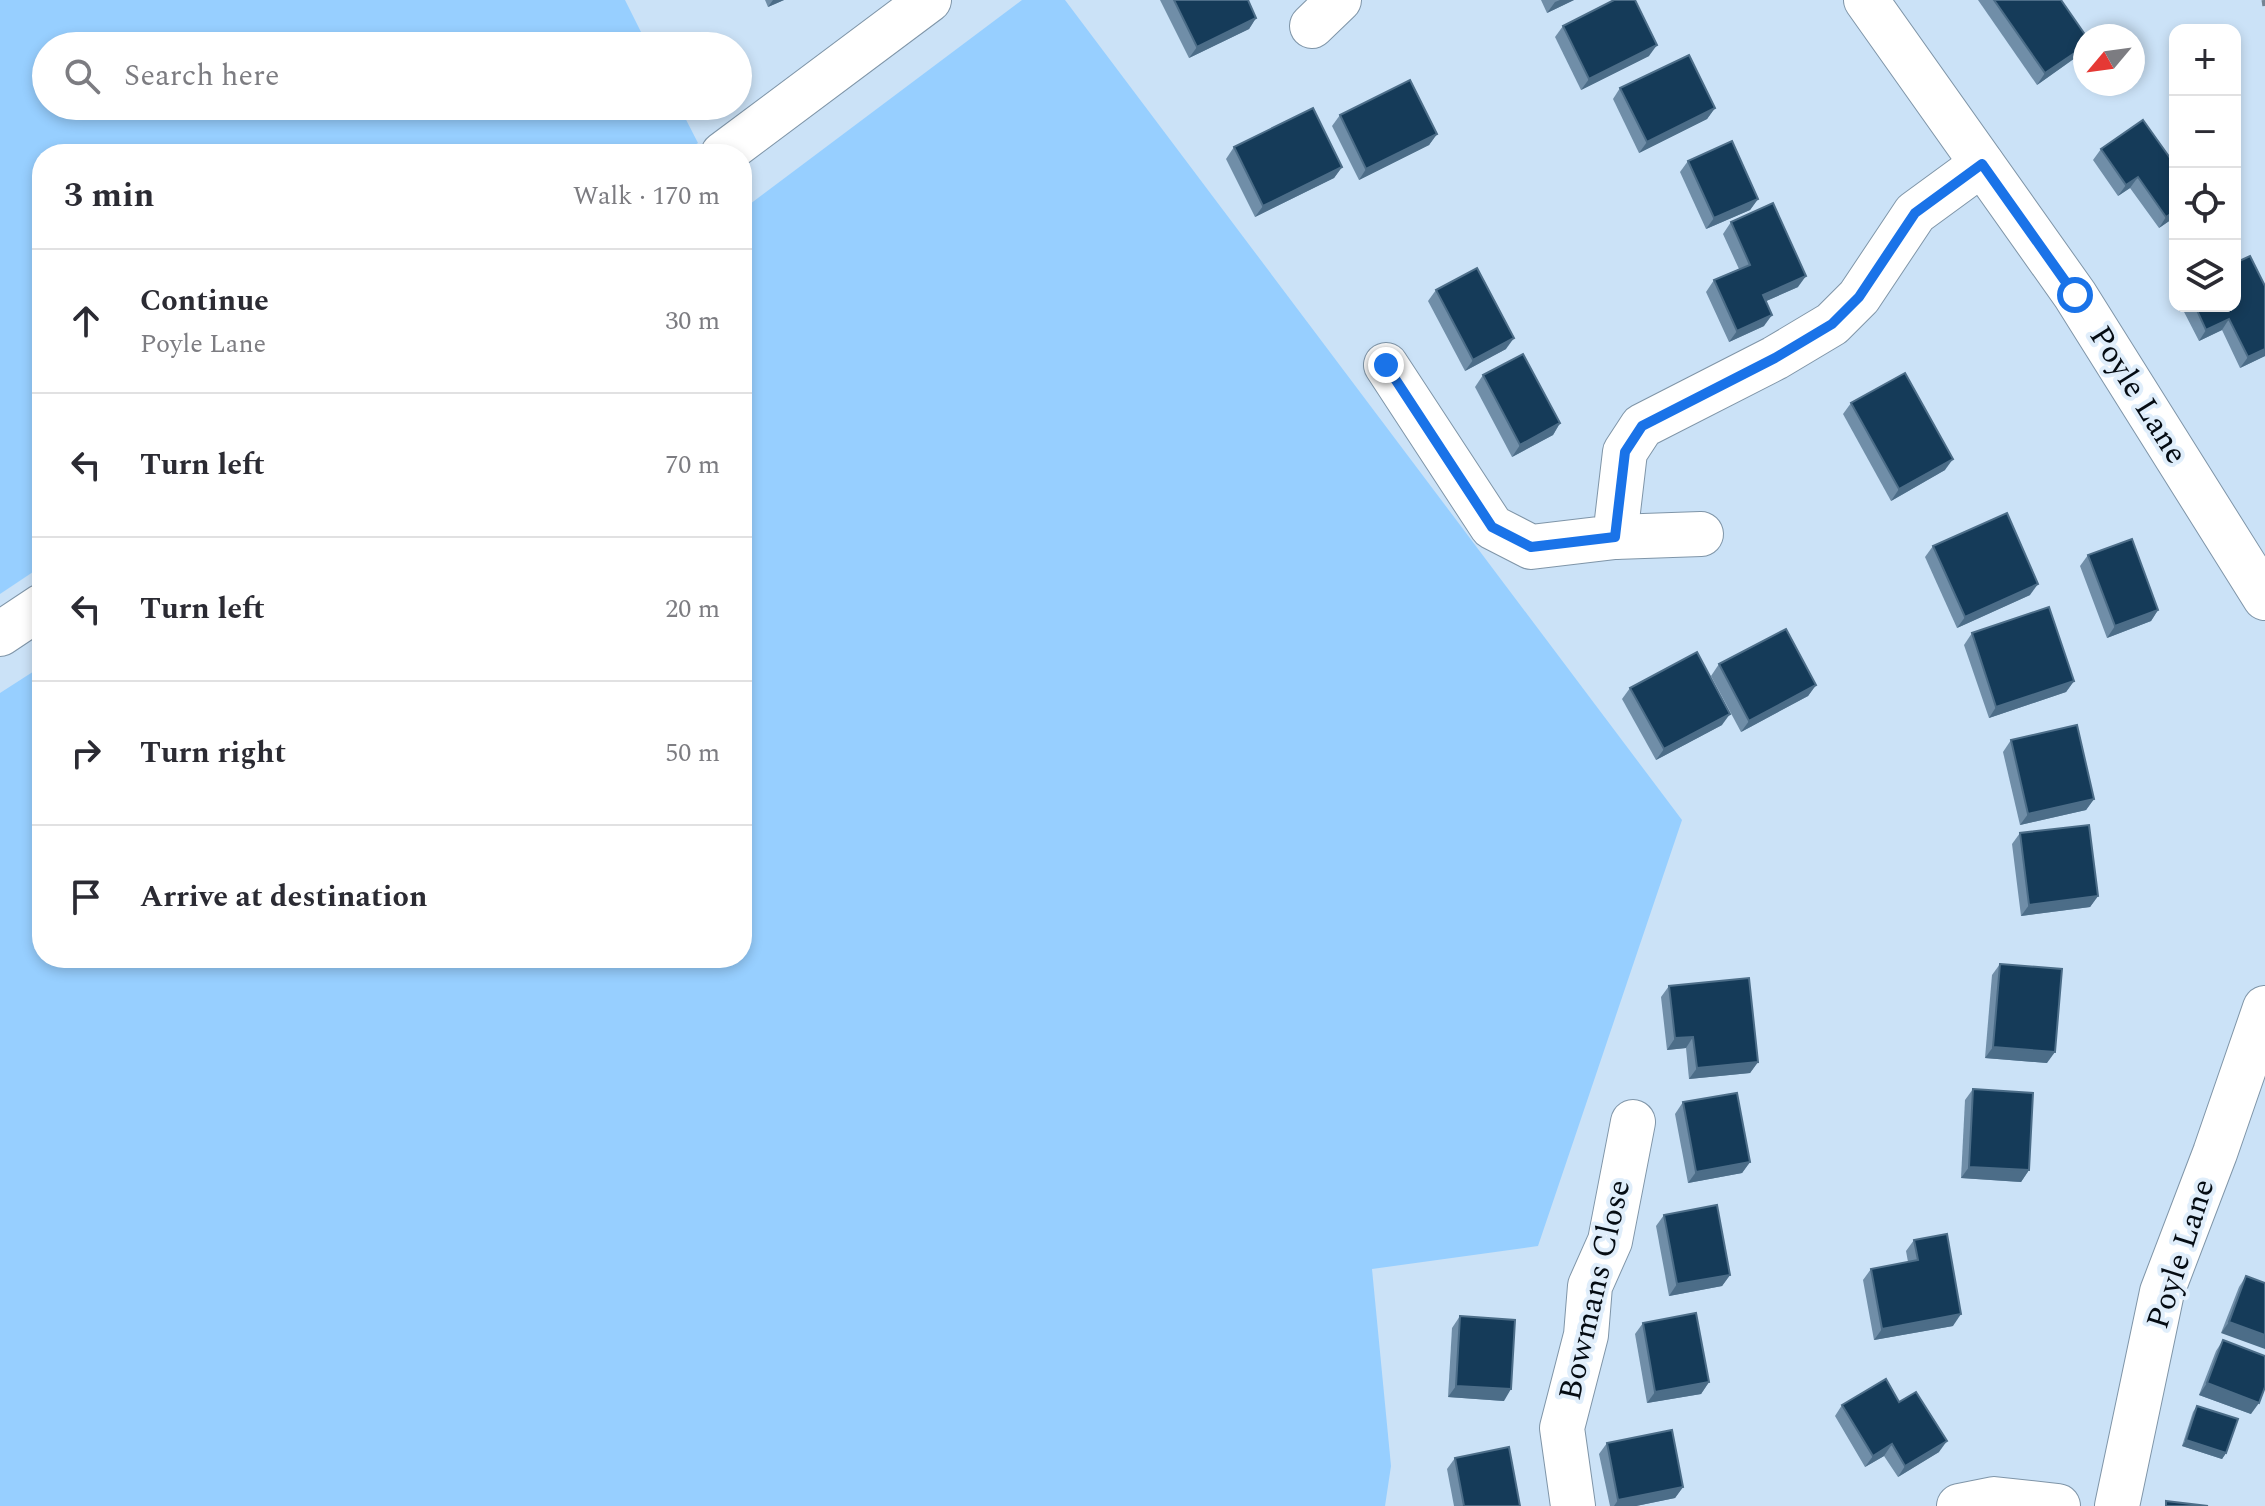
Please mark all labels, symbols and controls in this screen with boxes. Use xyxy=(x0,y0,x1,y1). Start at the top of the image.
north arrow xyxy=(2073,24,2145,96)
map controls xyxy=(2169,24,2241,312)
button: + xyxy=(2169,24,2241,96)
search box xyxy=(32,32,752,120)
text: Search here xyxy=(124,53,280,99)
icon: search xyxy=(60,54,104,98)
button: − xyxy=(2169,96,2241,168)
button: locate xyxy=(2169,168,2241,240)
text: 3 min xyxy=(64,170,154,222)
text: Walk · 170 m xyxy=(573,176,720,216)
button: layers xyxy=(2169,240,2241,312)
route start xyxy=(2057,277,2093,313)
text: Continue xyxy=(140,278,269,324)
icon: ahead xyxy=(64,299,108,343)
text: 30 m xyxy=(665,301,720,341)
street label: Poyle Lane xyxy=(2076,316,2200,474)
text: Poyle Lane xyxy=(140,324,266,364)
route end xyxy=(1368,347,1404,383)
text: Turn left xyxy=(140,442,265,488)
icon: left xyxy=(64,443,108,487)
text: 70 m xyxy=(665,445,720,485)
text: Turn left xyxy=(140,586,265,632)
icon: left xyxy=(64,587,108,631)
text: 20 m xyxy=(665,589,720,629)
text: Turn right xyxy=(140,730,286,776)
icon: right xyxy=(64,731,108,775)
text: 50 m xyxy=(665,733,720,773)
text: Arrive at destination xyxy=(140,874,427,920)
icon: arrive xyxy=(64,875,108,919)
street label: Poyle Lane xyxy=(2134,1173,2228,1335)
street label: Bowmans Close xyxy=(1546,1175,1644,1405)

